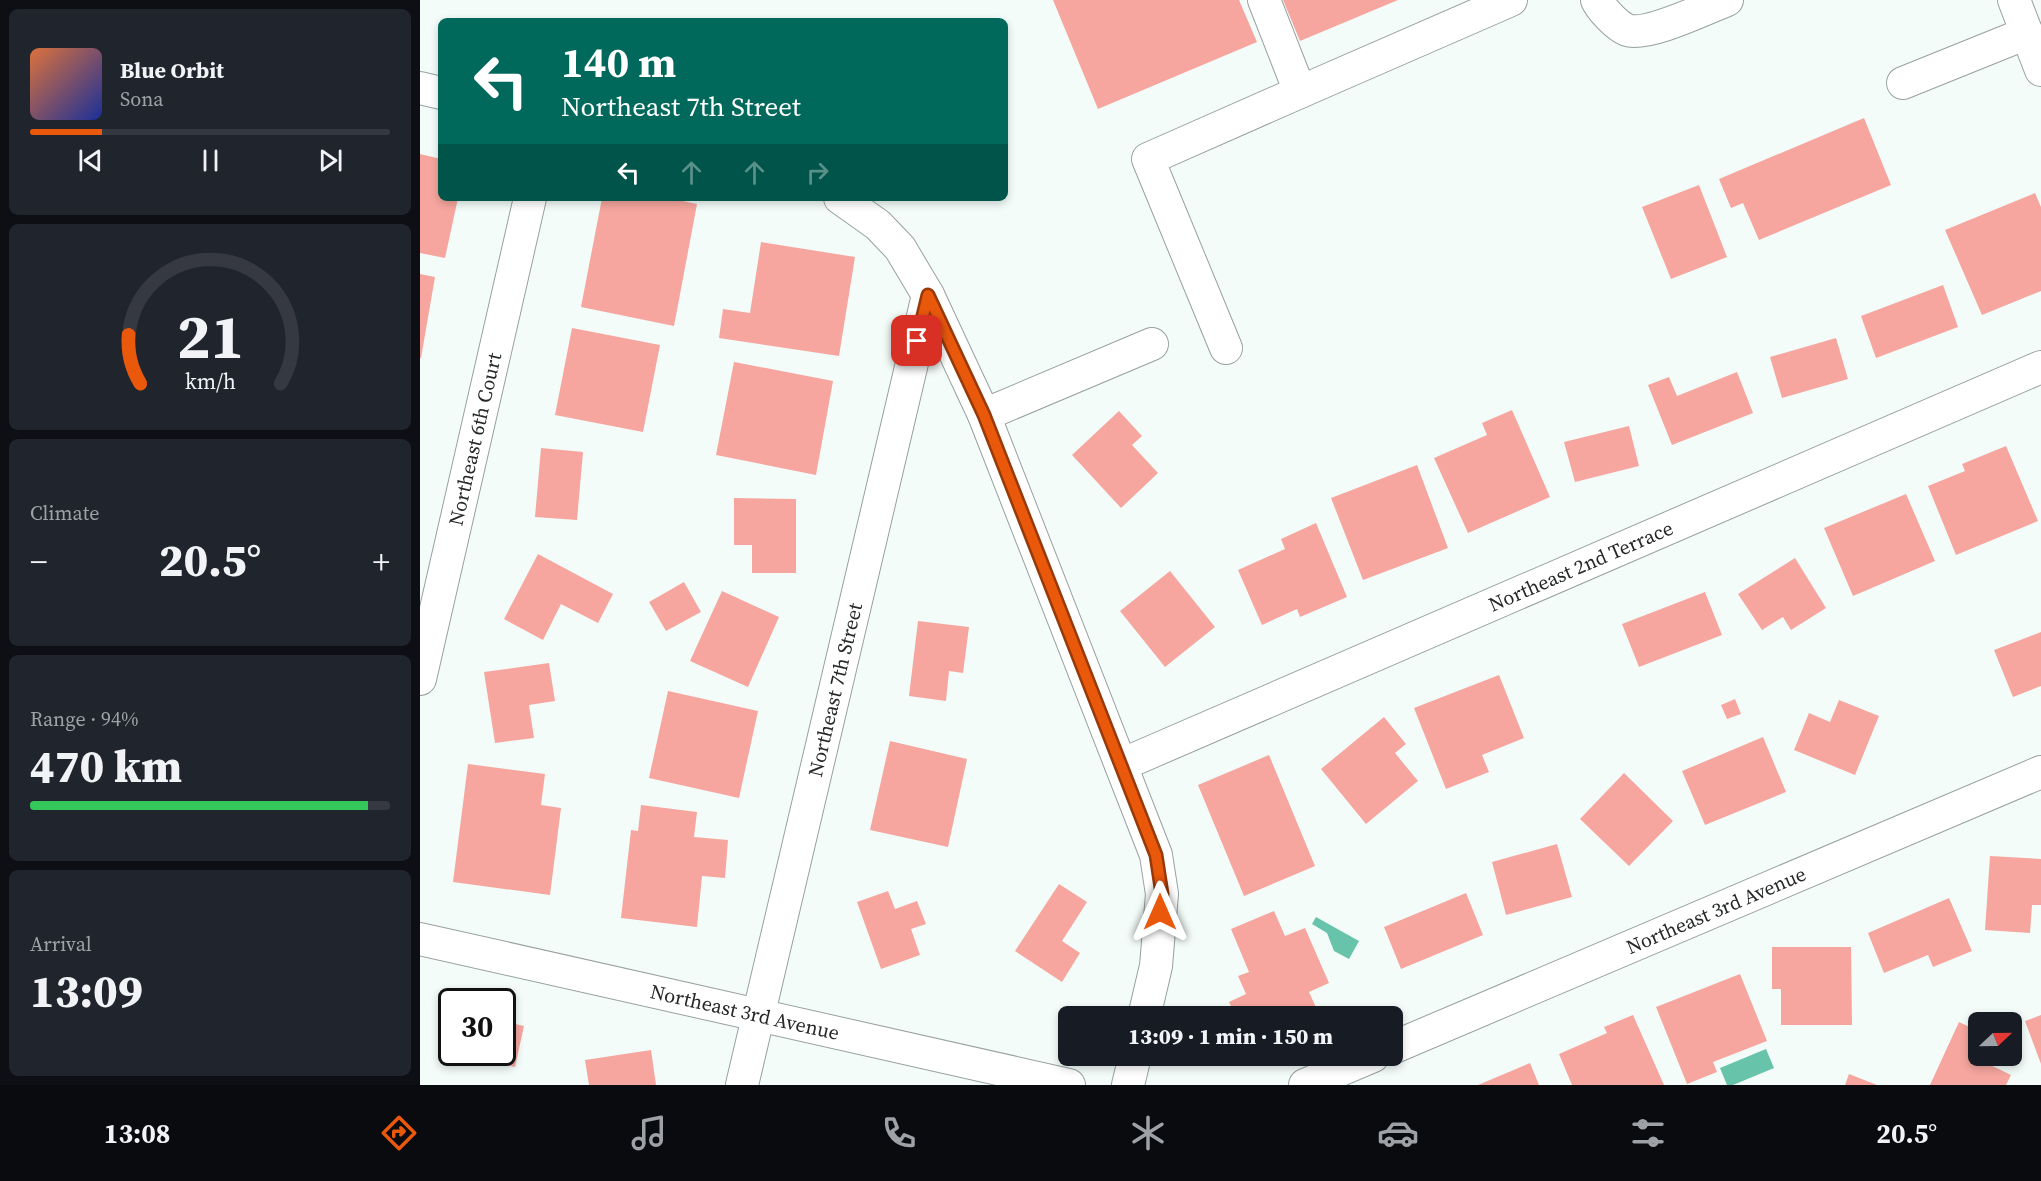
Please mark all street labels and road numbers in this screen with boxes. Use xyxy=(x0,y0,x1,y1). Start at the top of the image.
street label: Northeast 6th Court xyxy=(442,350,508,528)
street label: Northeast 2nd Terrace xyxy=(1484,514,1677,618)
street label: Northeast 7th Street xyxy=(801,600,869,780)
street label: Northeast 3rd Avenue xyxy=(1622,860,1810,961)
street label: Northeast 3rd Avenue xyxy=(648,977,842,1047)

